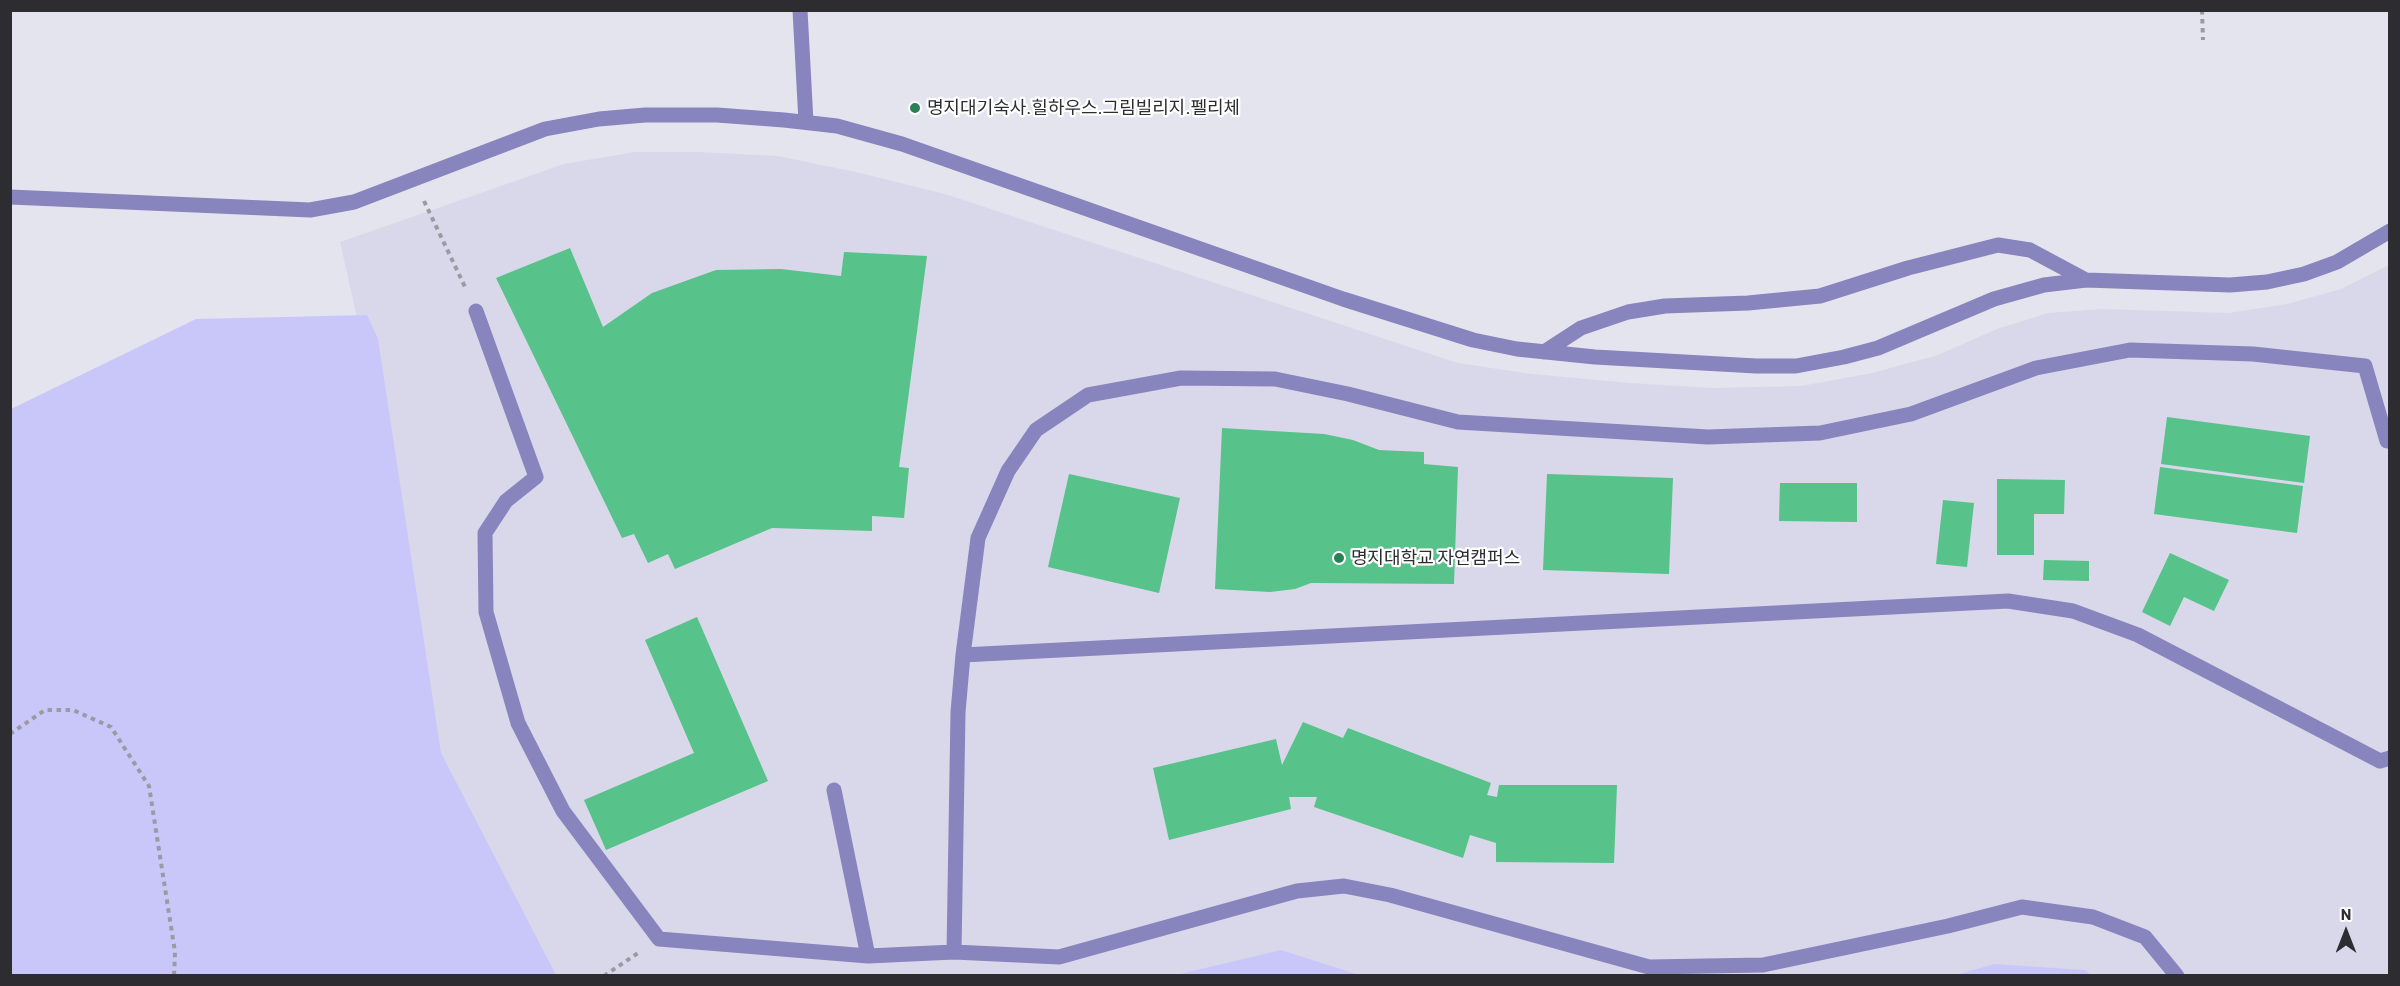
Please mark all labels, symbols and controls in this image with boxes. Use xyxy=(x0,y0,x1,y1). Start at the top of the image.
place label: 명지대기숙사.힐하우스.그림빌리지.펠리체 xyxy=(927,97,1240,119)
marker: 명지대기숙사.힐하우스.그림빌리지.펠리체 xyxy=(908,101,922,115)
place label: 명지대학교 자연캠퍼스 xyxy=(1351,547,1520,569)
marker: 명지대학교 자연캠퍼스 xyxy=(1332,551,1346,565)
north arrow xyxy=(2316,902,2376,962)
text: N xyxy=(2341,904,2351,923)

